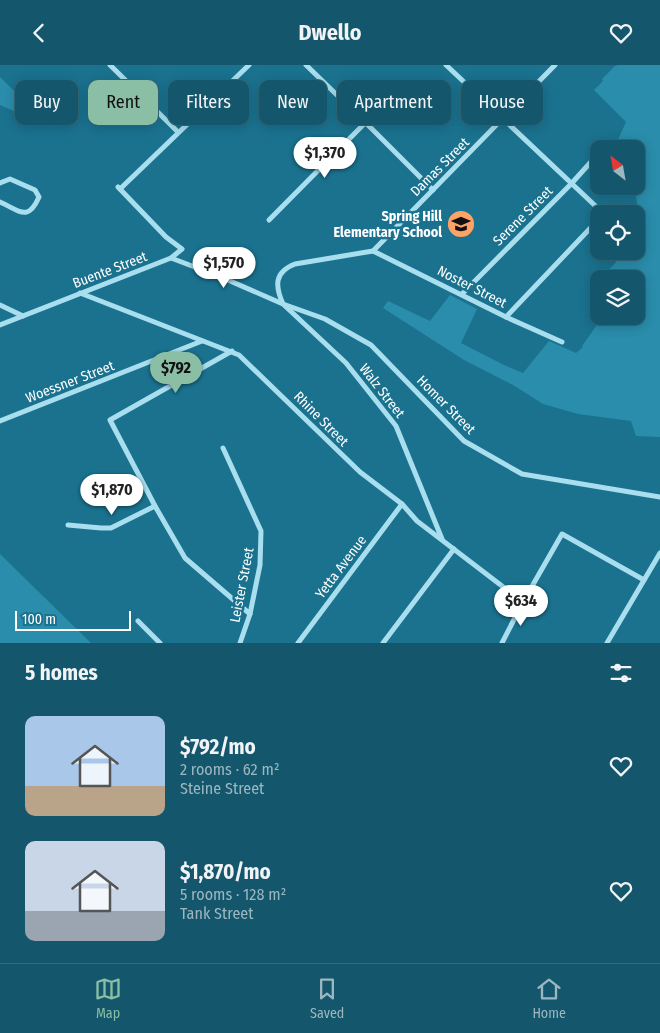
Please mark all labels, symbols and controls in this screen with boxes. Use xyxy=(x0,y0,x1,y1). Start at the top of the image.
icon: back xyxy=(25,19,53,47)
text: Dwello xyxy=(298,19,362,46)
icon: heart xyxy=(607,19,635,47)
chip: Buy xyxy=(15,80,78,125)
chip: Rent xyxy=(88,80,158,125)
chip: Filters xyxy=(168,80,249,125)
chip: New xyxy=(259,80,327,125)
chip: Apartment xyxy=(337,80,451,125)
chip: House xyxy=(461,80,543,125)
street label: Damas Street xyxy=(407,134,473,200)
pin: $1,370 xyxy=(284,137,366,179)
north arrow xyxy=(590,140,645,195)
map controls xyxy=(590,140,645,325)
text: $1,370 xyxy=(305,143,345,162)
street label: Serene Street xyxy=(490,182,557,249)
button: locate xyxy=(590,205,645,260)
place label: Spring Hill Elementary School xyxy=(334,208,442,241)
school or university icon: Spring Hill Elementary School xyxy=(446,209,476,239)
pin: $1,570 xyxy=(183,247,265,289)
street label: Buente Street xyxy=(70,248,150,292)
text: $1,570 xyxy=(204,253,244,272)
street label: Noster Street xyxy=(434,262,510,312)
button: layers xyxy=(590,270,645,325)
pin: $792 xyxy=(146,351,206,394)
street label: Woessner Street xyxy=(23,357,117,407)
text: $792 xyxy=(161,358,191,377)
street label: Walz Street xyxy=(356,361,409,422)
street label: Homer Street xyxy=(413,372,479,438)
street label: Rhine Street xyxy=(290,388,352,450)
pin: $1,870 xyxy=(71,473,153,516)
text: $1,870 xyxy=(91,480,133,499)
street label: Yetta Avenue xyxy=(312,532,370,602)
street label: Leister Street xyxy=(226,546,258,624)
pin: $634 xyxy=(491,585,551,627)
text: $634 xyxy=(505,591,537,610)
scale bar xyxy=(15,608,131,631)
text: 100 m xyxy=(22,611,56,628)
icon: filters xyxy=(607,659,635,687)
text: 5 homes xyxy=(25,660,98,686)
text: $792/mo xyxy=(180,734,256,760)
icon: home xyxy=(65,736,125,796)
icon: heart xyxy=(607,752,635,780)
text: 2 rooms · 62 m² xyxy=(180,760,279,779)
text: Steine Street xyxy=(180,779,264,798)
text: $1,870/mo xyxy=(180,859,271,885)
icon: home xyxy=(65,861,125,921)
icon: heart xyxy=(607,877,635,905)
text: 5 rooms · 128 m² xyxy=(180,885,286,904)
text: Tank Street xyxy=(180,904,253,923)
tab: Map xyxy=(94,975,122,1022)
tab: Saved xyxy=(310,975,344,1022)
tab: Home xyxy=(532,975,566,1022)

